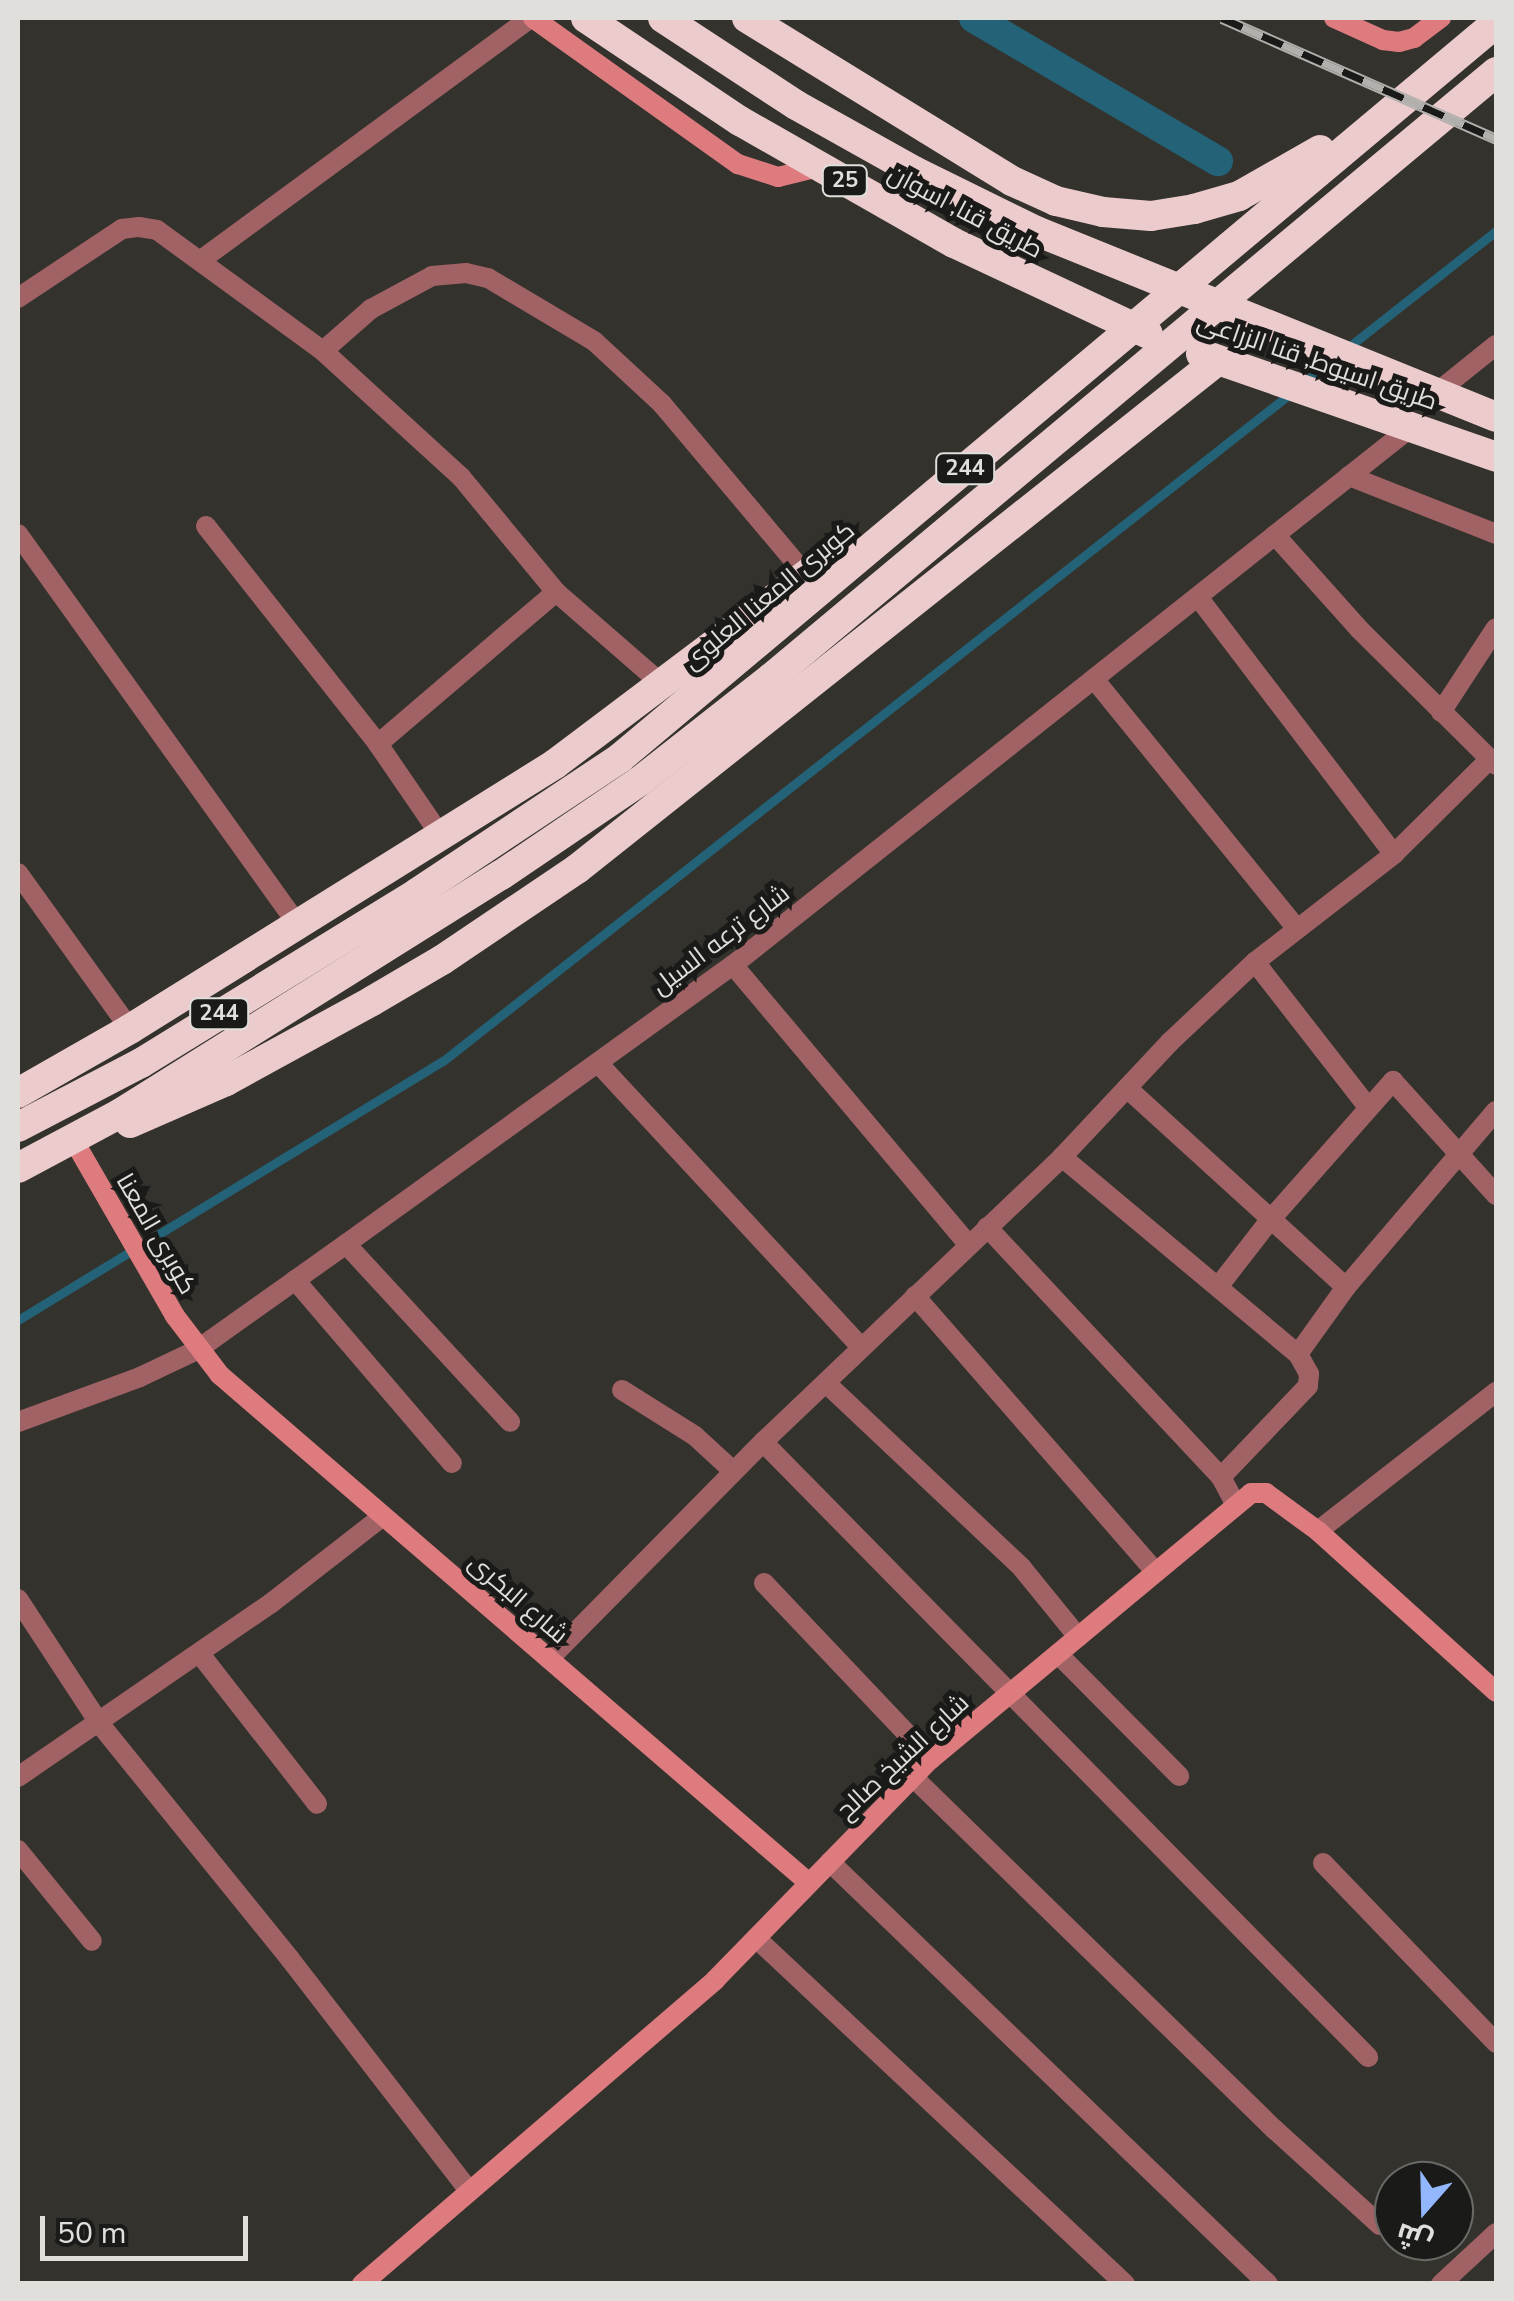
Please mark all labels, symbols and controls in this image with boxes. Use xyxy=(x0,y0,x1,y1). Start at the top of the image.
street label: طريق قنا, اسوان xyxy=(883,159,1047,265)
road number: 25 xyxy=(820,164,870,198)
street label: طريق اسيوط, قنا الزراعى xyxy=(1193,307,1441,417)
road number: 244 xyxy=(935,452,995,486)
street label: كوبرى المعنا العلوى xyxy=(677,516,861,676)
street label: شارع ترعه السيل xyxy=(646,878,796,1002)
road number: 244 xyxy=(189,997,249,1031)
street label: كوبرى المعنا xyxy=(109,1168,203,1300)
street label: شارع البكرى xyxy=(462,1548,574,1650)
street label: شارع الشيخ صالح xyxy=(831,1688,975,1826)
north arrow xyxy=(1374,2161,1474,2261)
scale bar xyxy=(45,2196,252,2258)
text: 50 m xyxy=(57,2213,126,2254)
text: ش xyxy=(1391,2213,1438,2261)

